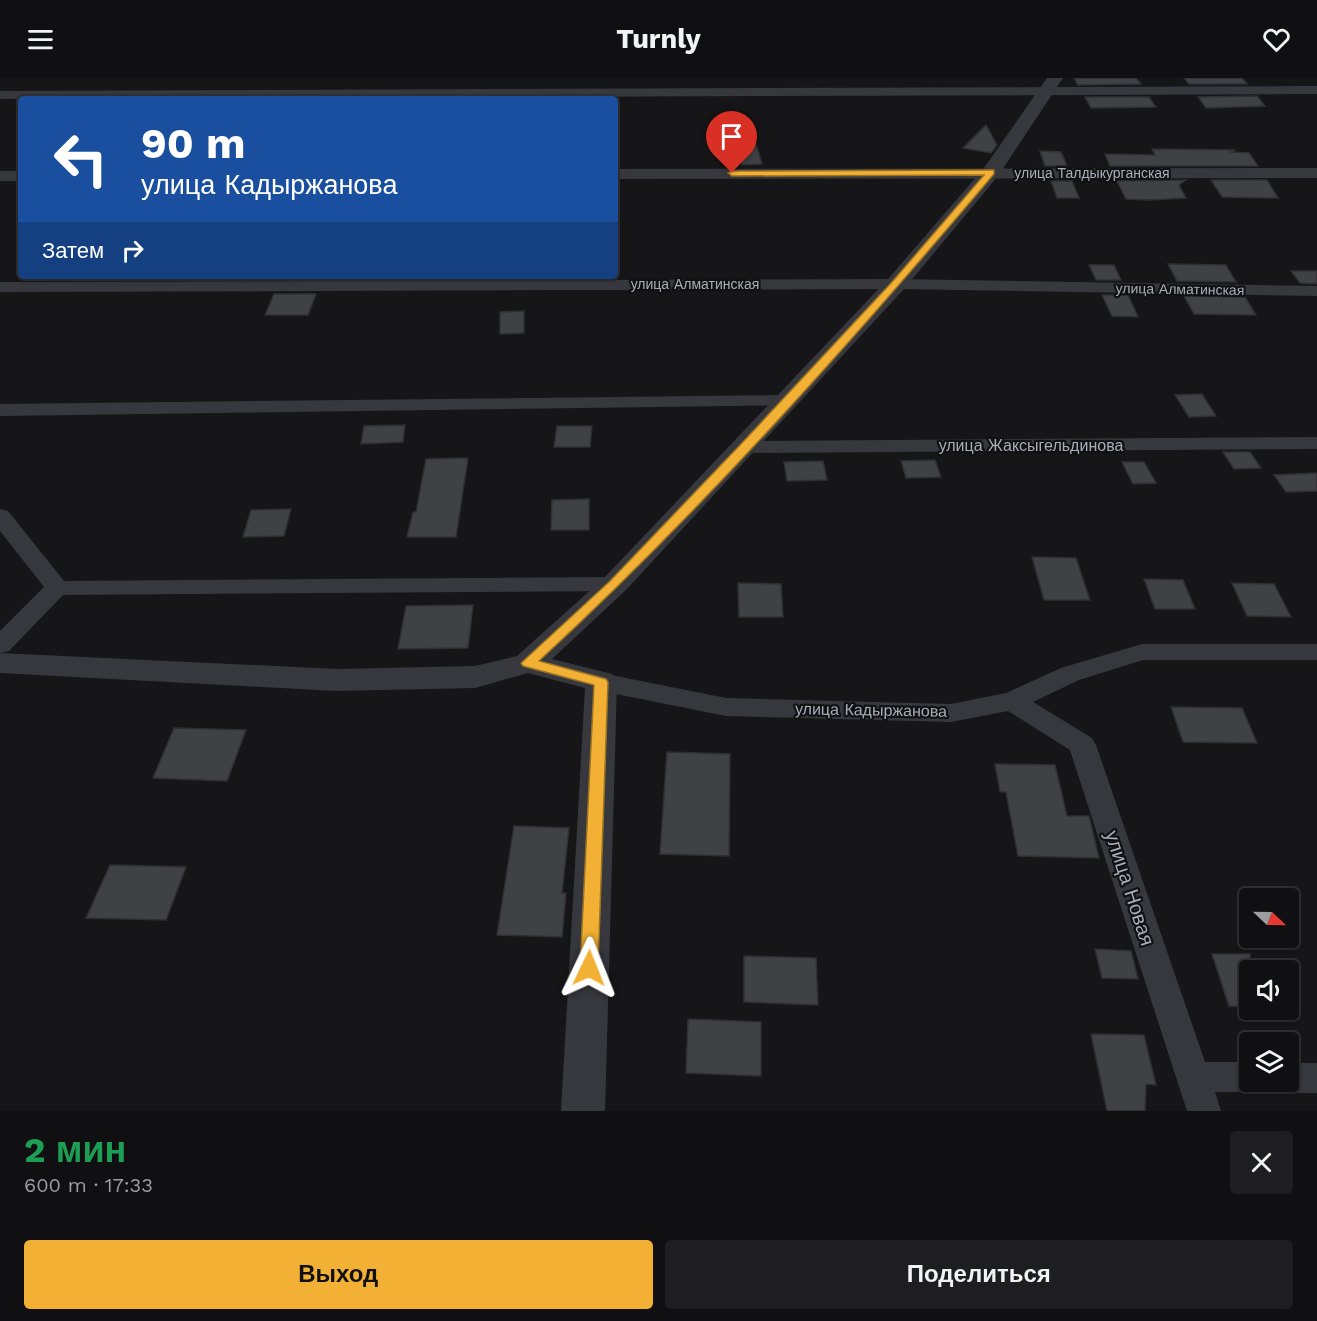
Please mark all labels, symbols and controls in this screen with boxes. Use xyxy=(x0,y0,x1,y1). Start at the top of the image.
icon: menu xyxy=(24,23,57,56)
text: Turnly xyxy=(616,23,701,55)
icon: heart xyxy=(1260,23,1293,56)
pin xyxy=(706,111,757,173)
text: 90 m xyxy=(141,119,245,168)
icon: left xyxy=(42,120,120,198)
icon: arrive xyxy=(715,120,748,153)
street label: улица Талдыкурганская xyxy=(1014,165,1170,181)
text: улица Кадыржанова xyxy=(141,169,397,201)
icon: right xyxy=(116,234,149,267)
text: Затем xyxy=(42,238,104,263)
street label: улица Алматинская xyxy=(631,276,759,292)
street label: улица Алматинская xyxy=(1116,280,1244,298)
street label: улица Жаксыгельдинова xyxy=(939,436,1123,455)
street label: улица Кадыржанова xyxy=(795,699,947,721)
street label: улица Новая xyxy=(1100,827,1160,949)
north arrow xyxy=(1239,888,1299,948)
map controls xyxy=(1239,888,1299,1092)
position arrow xyxy=(557,936,621,1000)
button: sound xyxy=(1239,960,1299,1020)
button: layers xyxy=(1239,1032,1299,1092)
text: 2 мин xyxy=(24,1129,126,1171)
button: close xyxy=(1230,1131,1293,1194)
text: 600 m · 17:33 xyxy=(24,1173,153,1197)
button: Выход xyxy=(24,1240,653,1309)
button: Поделиться xyxy=(665,1240,1293,1309)

